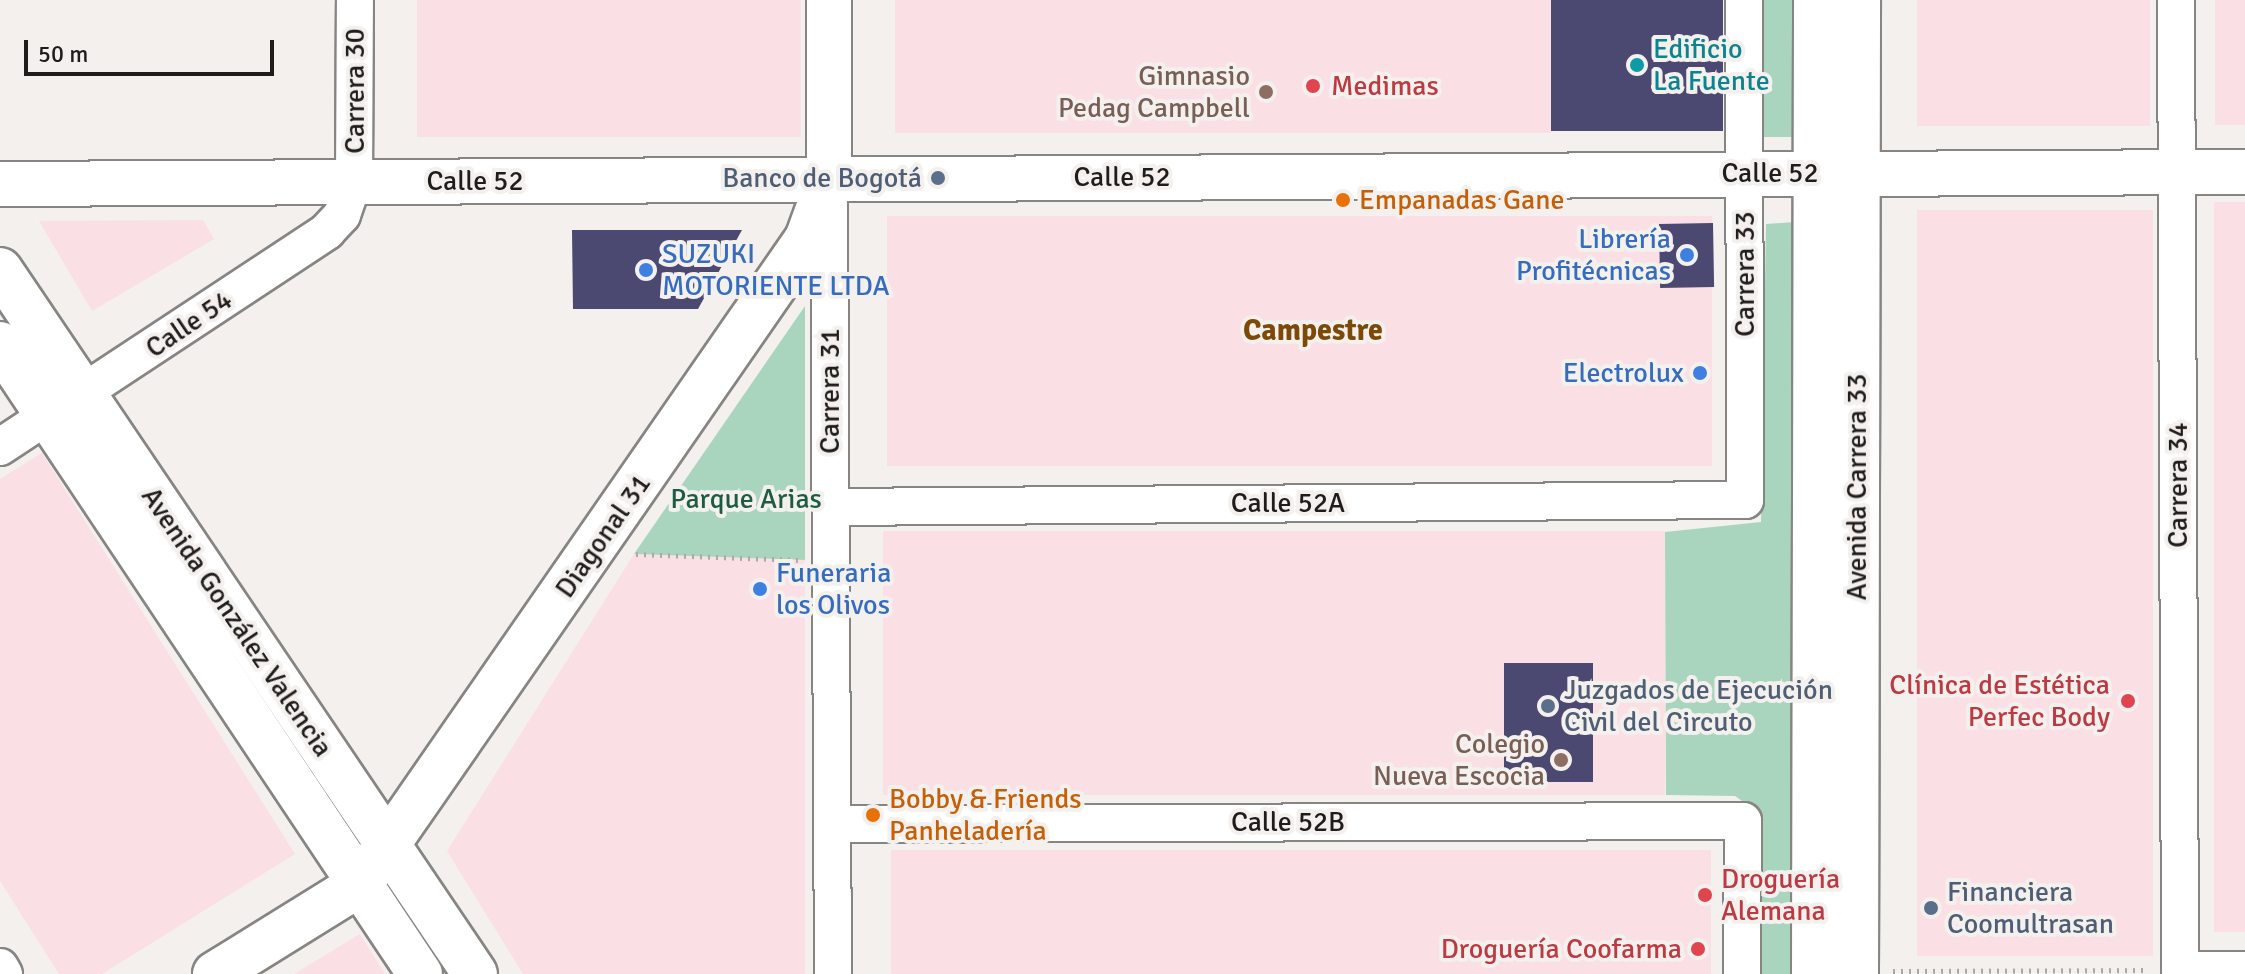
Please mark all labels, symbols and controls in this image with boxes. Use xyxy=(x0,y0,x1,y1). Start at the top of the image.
scale bar xyxy=(28,24,278,74)
street label: Carrera 30 xyxy=(338,28,372,154)
place label: Edificio La Fuente xyxy=(1653,32,1770,98)
text: 50 m xyxy=(38,39,88,69)
marker: Edificio La Fuente xyxy=(1628,56,1646,74)
place label: Gimnasio Pedag Campbell xyxy=(1058,59,1250,125)
place label: Medimas xyxy=(1331,69,1439,103)
marker: Medimas xyxy=(1302,75,1324,97)
marker: Gimnasio Pedag Campbell xyxy=(1257,83,1275,101)
street label: Calle 52 xyxy=(1721,156,1819,190)
street label: Calle 52 xyxy=(1073,160,1171,194)
place label: Banco de Bogotá xyxy=(722,161,922,195)
street label: Calle 52 xyxy=(426,164,524,198)
marker: Banco de Bogotá xyxy=(929,169,947,187)
place label: Empanadas Gane xyxy=(1359,183,1564,217)
marker: Empanadas Gane xyxy=(1334,191,1352,209)
street label: Carrera 33 xyxy=(1728,211,1762,337)
place label: Librería Profitécnicas xyxy=(1516,222,1671,288)
place label: SUZUKI MOTORIENTE LTDA xyxy=(662,237,890,303)
marker: Librería Profitécnicas xyxy=(1678,246,1696,264)
marker: SUZUKI MOTORIENTE LTDA xyxy=(637,261,655,279)
street label: Calle 54 xyxy=(139,283,239,365)
district label: Campestre xyxy=(1243,313,1383,349)
street label: Carrera 31 xyxy=(813,328,847,454)
place label: Electrolux xyxy=(1563,356,1684,390)
marker: Electrolux xyxy=(1691,364,1709,382)
street label: Avenida Carrera 33 xyxy=(1840,374,1874,600)
street label: Carrera 34 xyxy=(2161,422,2195,548)
street label: Diagonal 31 xyxy=(548,468,658,604)
street label: Avenida González Valencia xyxy=(134,481,340,763)
park label: Parque Arias xyxy=(670,482,822,516)
street label: Calle 52A xyxy=(1231,486,1345,520)
place label: Funeraria los Olivos xyxy=(776,556,891,622)
marker: Funeraria los Olivos xyxy=(751,580,769,598)
place label: Clínica de Estética Perfec Body xyxy=(1889,668,2110,734)
place label: Juzgados de Ejecución Civil del Circuto xyxy=(1564,673,1833,739)
marker: Clínica de Estética Perfec Body xyxy=(2117,690,2139,712)
marker: Juzgados de Ejecución Civil del Circuto xyxy=(1539,697,1557,715)
place label: Colegio Nueva Escocia xyxy=(1373,727,1545,793)
marker: Colegio Nueva Escocia xyxy=(1552,751,1570,769)
place label: Bobby & Friends Panheladería xyxy=(889,782,1082,848)
street label: Calle 52B xyxy=(1231,805,1345,839)
marker: Bobby & Friends Panheladería xyxy=(864,806,882,824)
place label: Droguería Alemana xyxy=(1721,862,1840,928)
place label: Financiera Coomultrasan xyxy=(1947,875,2114,941)
marker: Droguería Alemana xyxy=(1696,886,1714,904)
marker: Financiera Coomultrasan xyxy=(1922,899,1940,917)
place label: Droguería Coofarma xyxy=(1441,932,1682,966)
marker: Droguería Coofarma xyxy=(1689,940,1707,958)

